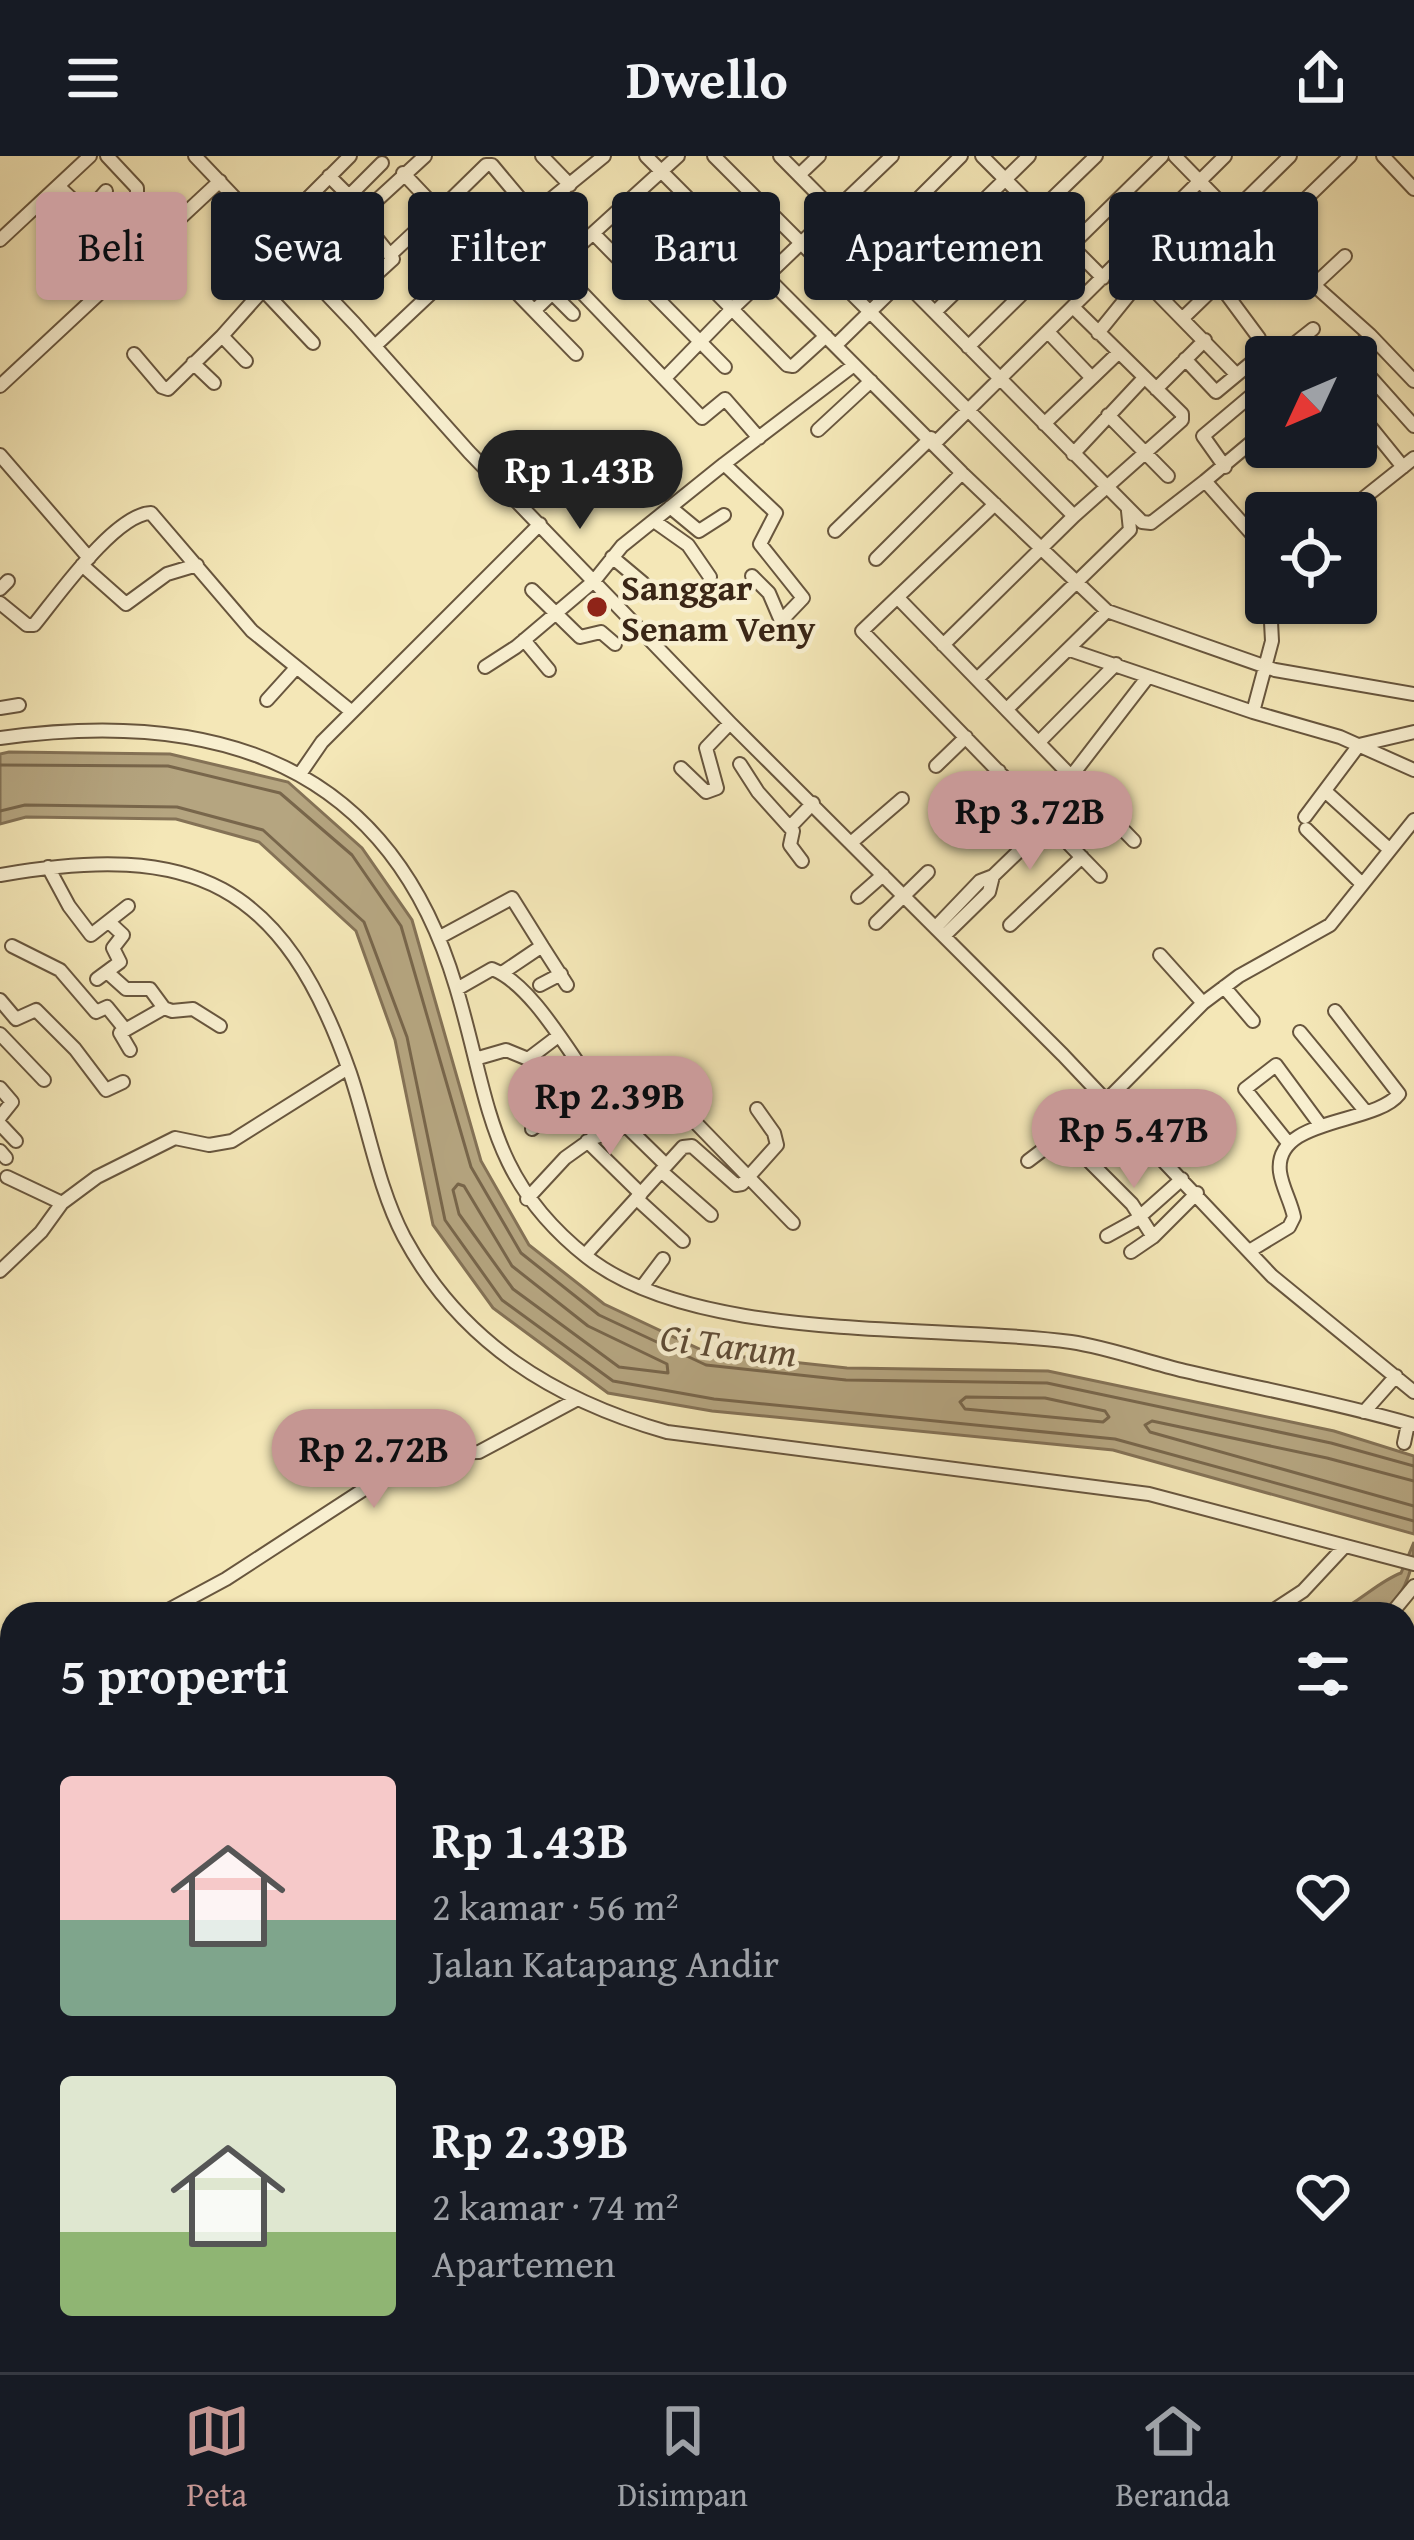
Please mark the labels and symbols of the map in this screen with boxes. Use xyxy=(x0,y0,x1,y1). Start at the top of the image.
north arrow xyxy=(1245,336,1377,468)
pin: Rp 1.43B xyxy=(456,430,704,532)
place label: Sanggar Senam Veny xyxy=(621,560,816,654)
marker: Sanggar Senam Veny xyxy=(584,594,610,620)
pin: Rp 3.72B xyxy=(906,771,1154,873)
pin: Rp 2.39B xyxy=(486,1056,734,1158)
pin: Rp 5.47B xyxy=(1010,1089,1258,1191)
water label: Ci Tarum xyxy=(657,1307,801,1381)
pin: Rp 2.72B xyxy=(250,1409,498,1511)

